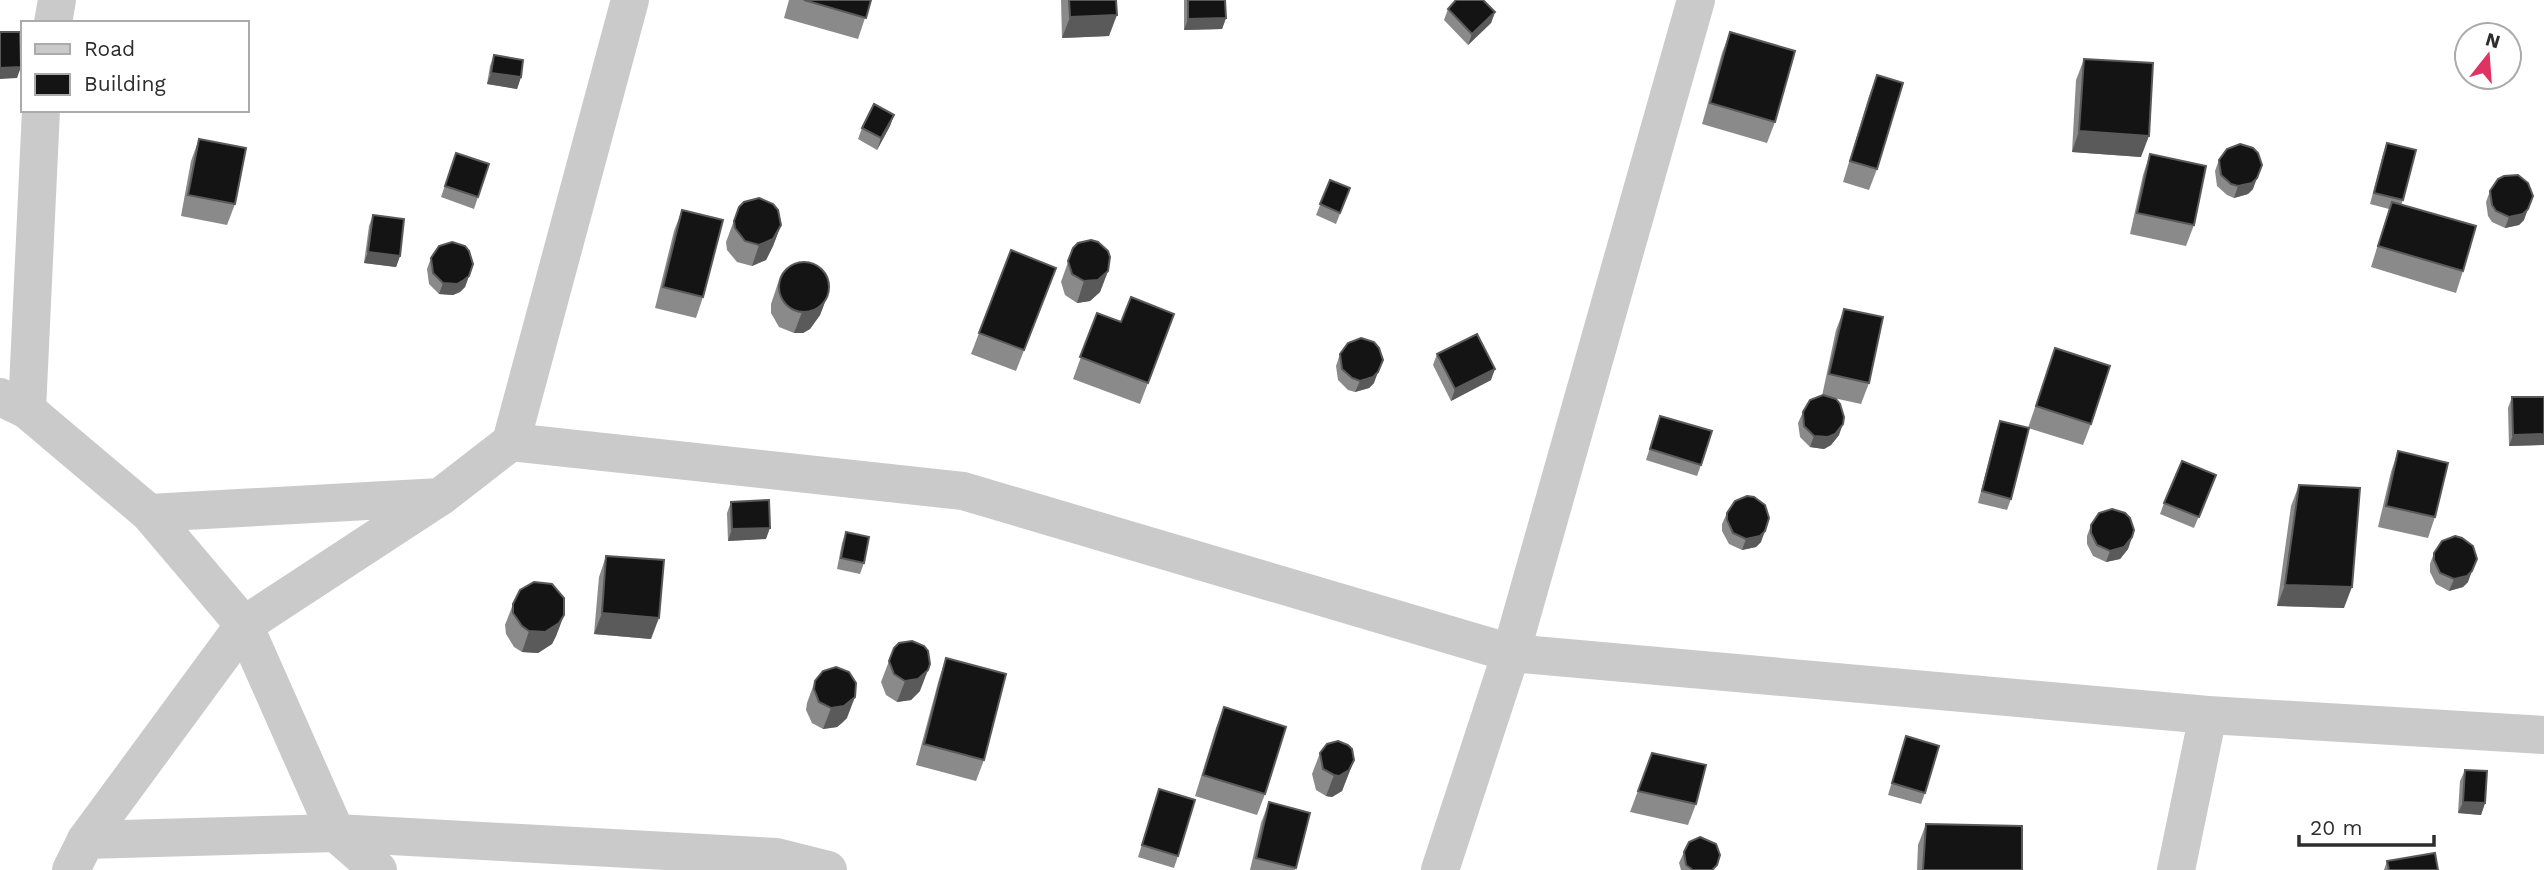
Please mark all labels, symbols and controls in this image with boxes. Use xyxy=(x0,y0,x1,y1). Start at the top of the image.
legend xyxy=(21,21,248,112)
north arrow xyxy=(2453,21,2523,91)
text: N xyxy=(2483,27,2503,53)
text: Road xyxy=(84,36,135,61)
text: Building xyxy=(84,71,166,96)
scale bar xyxy=(2299,804,2434,848)
text: 20 m xyxy=(2310,815,2362,840)

